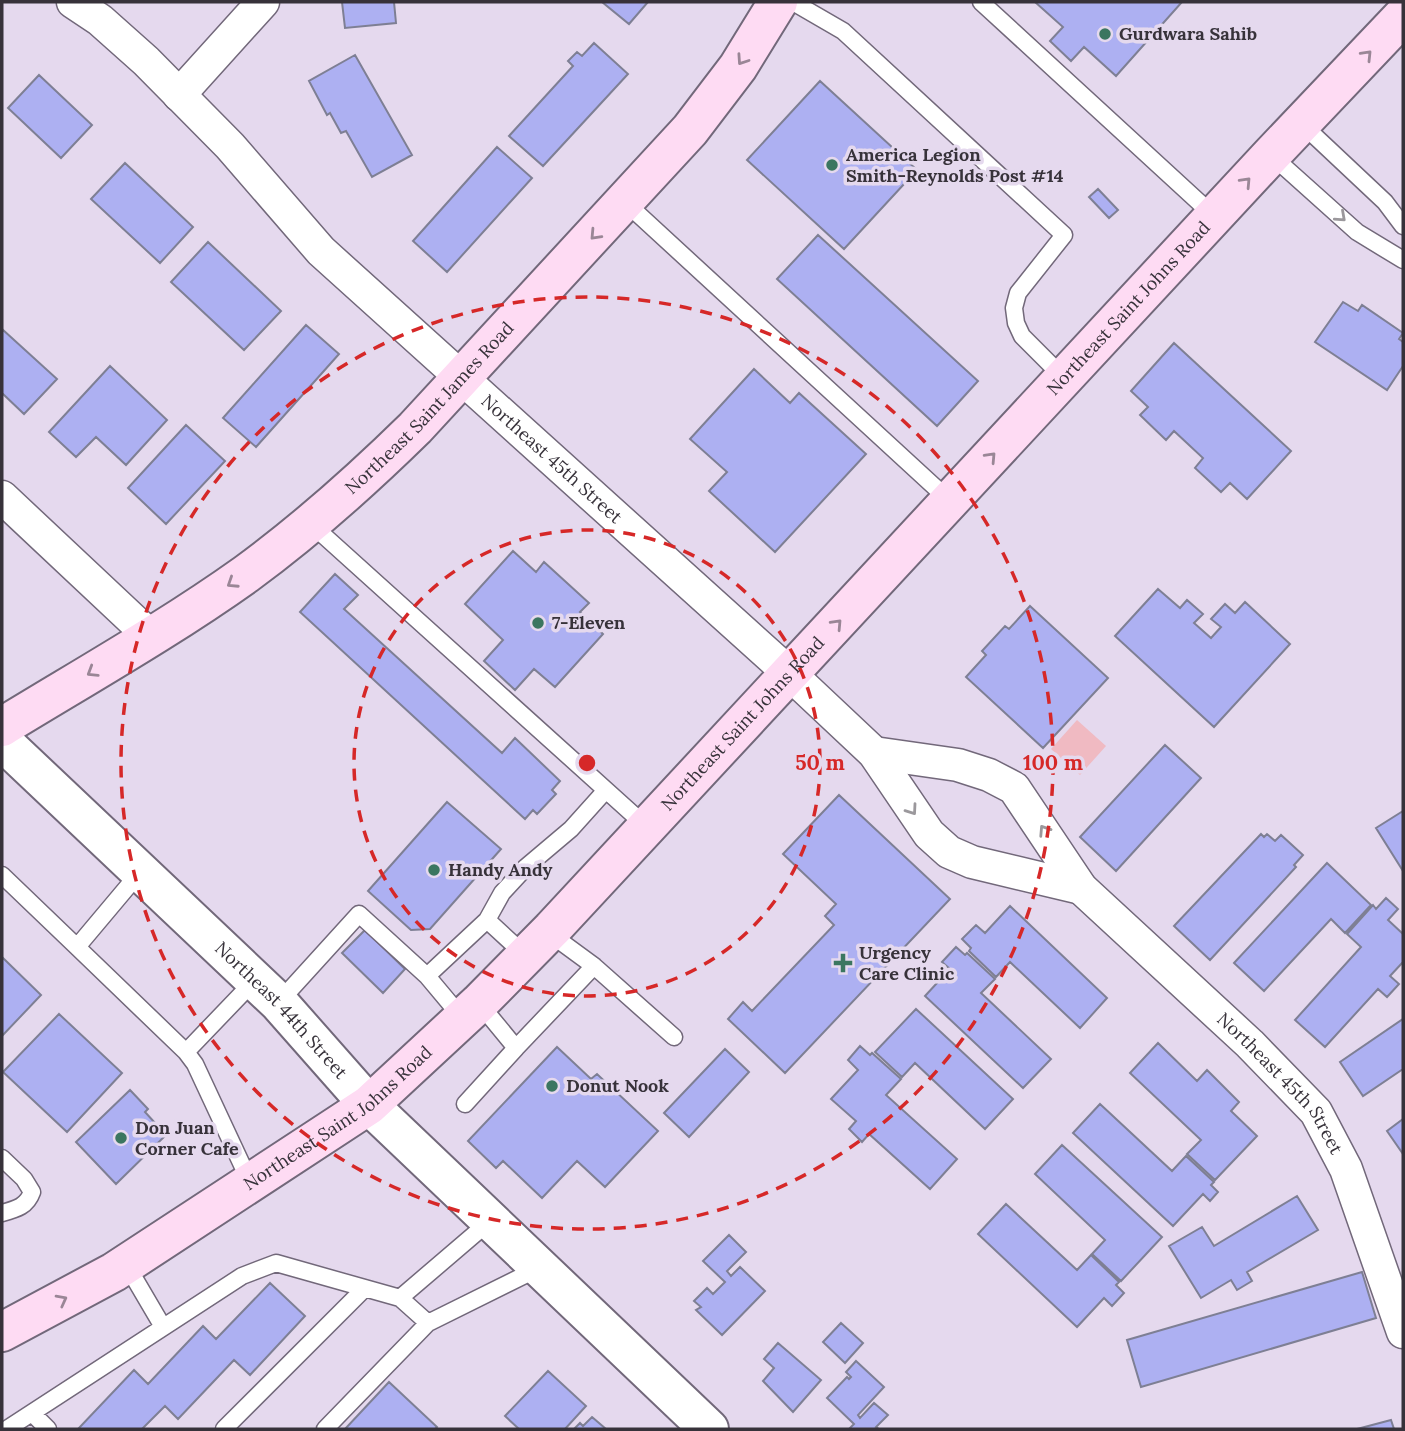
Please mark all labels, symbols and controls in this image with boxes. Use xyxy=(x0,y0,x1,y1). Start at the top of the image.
place label: Gurdwara Sahib xyxy=(1119,22,1257,45)
marker: Gurdwara Sahib xyxy=(1097,26,1113,42)
one-way arrow xyxy=(1358,50,1371,63)
one-way arrow xyxy=(738,52,750,65)
place label: America Legion Smith-Reynolds Post #14 xyxy=(846,143,1064,187)
marker: America Legion Smith-Reynolds Post #14 xyxy=(824,157,840,173)
one-way arrow xyxy=(1238,177,1250,190)
one-way arrow xyxy=(1332,209,1345,221)
street label: Northeast Saint Johns Road xyxy=(1042,216,1215,400)
one-way arrow xyxy=(590,227,603,240)
street label: Northeast Saint James Road xyxy=(340,316,519,499)
street label: Northeast 45th Street xyxy=(477,389,627,528)
one-way arrow xyxy=(983,452,996,465)
one-way arrow xyxy=(227,575,240,587)
place label: 7-Eleven xyxy=(552,611,626,634)
marker: 7-Eleven xyxy=(530,615,546,631)
one-way arrow xyxy=(828,619,841,632)
street label: Northeast Saint Johns Road xyxy=(656,631,829,815)
one-way arrow xyxy=(86,663,99,676)
text: 50 m xyxy=(795,749,845,776)
text: 100 m xyxy=(1023,749,1083,776)
centre of rings xyxy=(575,751,599,775)
one-way arrow xyxy=(904,802,916,815)
one-way arrow xyxy=(1039,825,1052,838)
place label: Handy Andy xyxy=(448,858,552,881)
marker: Handy Andy xyxy=(426,862,442,878)
street label: Northeast 44th Street xyxy=(210,936,353,1084)
place label: Urgency Care Clinic xyxy=(859,941,955,985)
marker: Urgency Care Clinic xyxy=(833,953,853,973)
street label: Northeast 45th Street xyxy=(1212,1007,1348,1158)
street label: Northeast Saint Johns Road xyxy=(239,1040,437,1195)
place label: Donut Nook xyxy=(566,1074,669,1097)
marker: Donut Nook xyxy=(544,1078,560,1094)
place label: Don Juan Corner Cafe xyxy=(135,1116,239,1160)
marker: Don Juan Corner Cafe xyxy=(113,1130,129,1146)
one-way arrow xyxy=(55,1295,67,1308)

